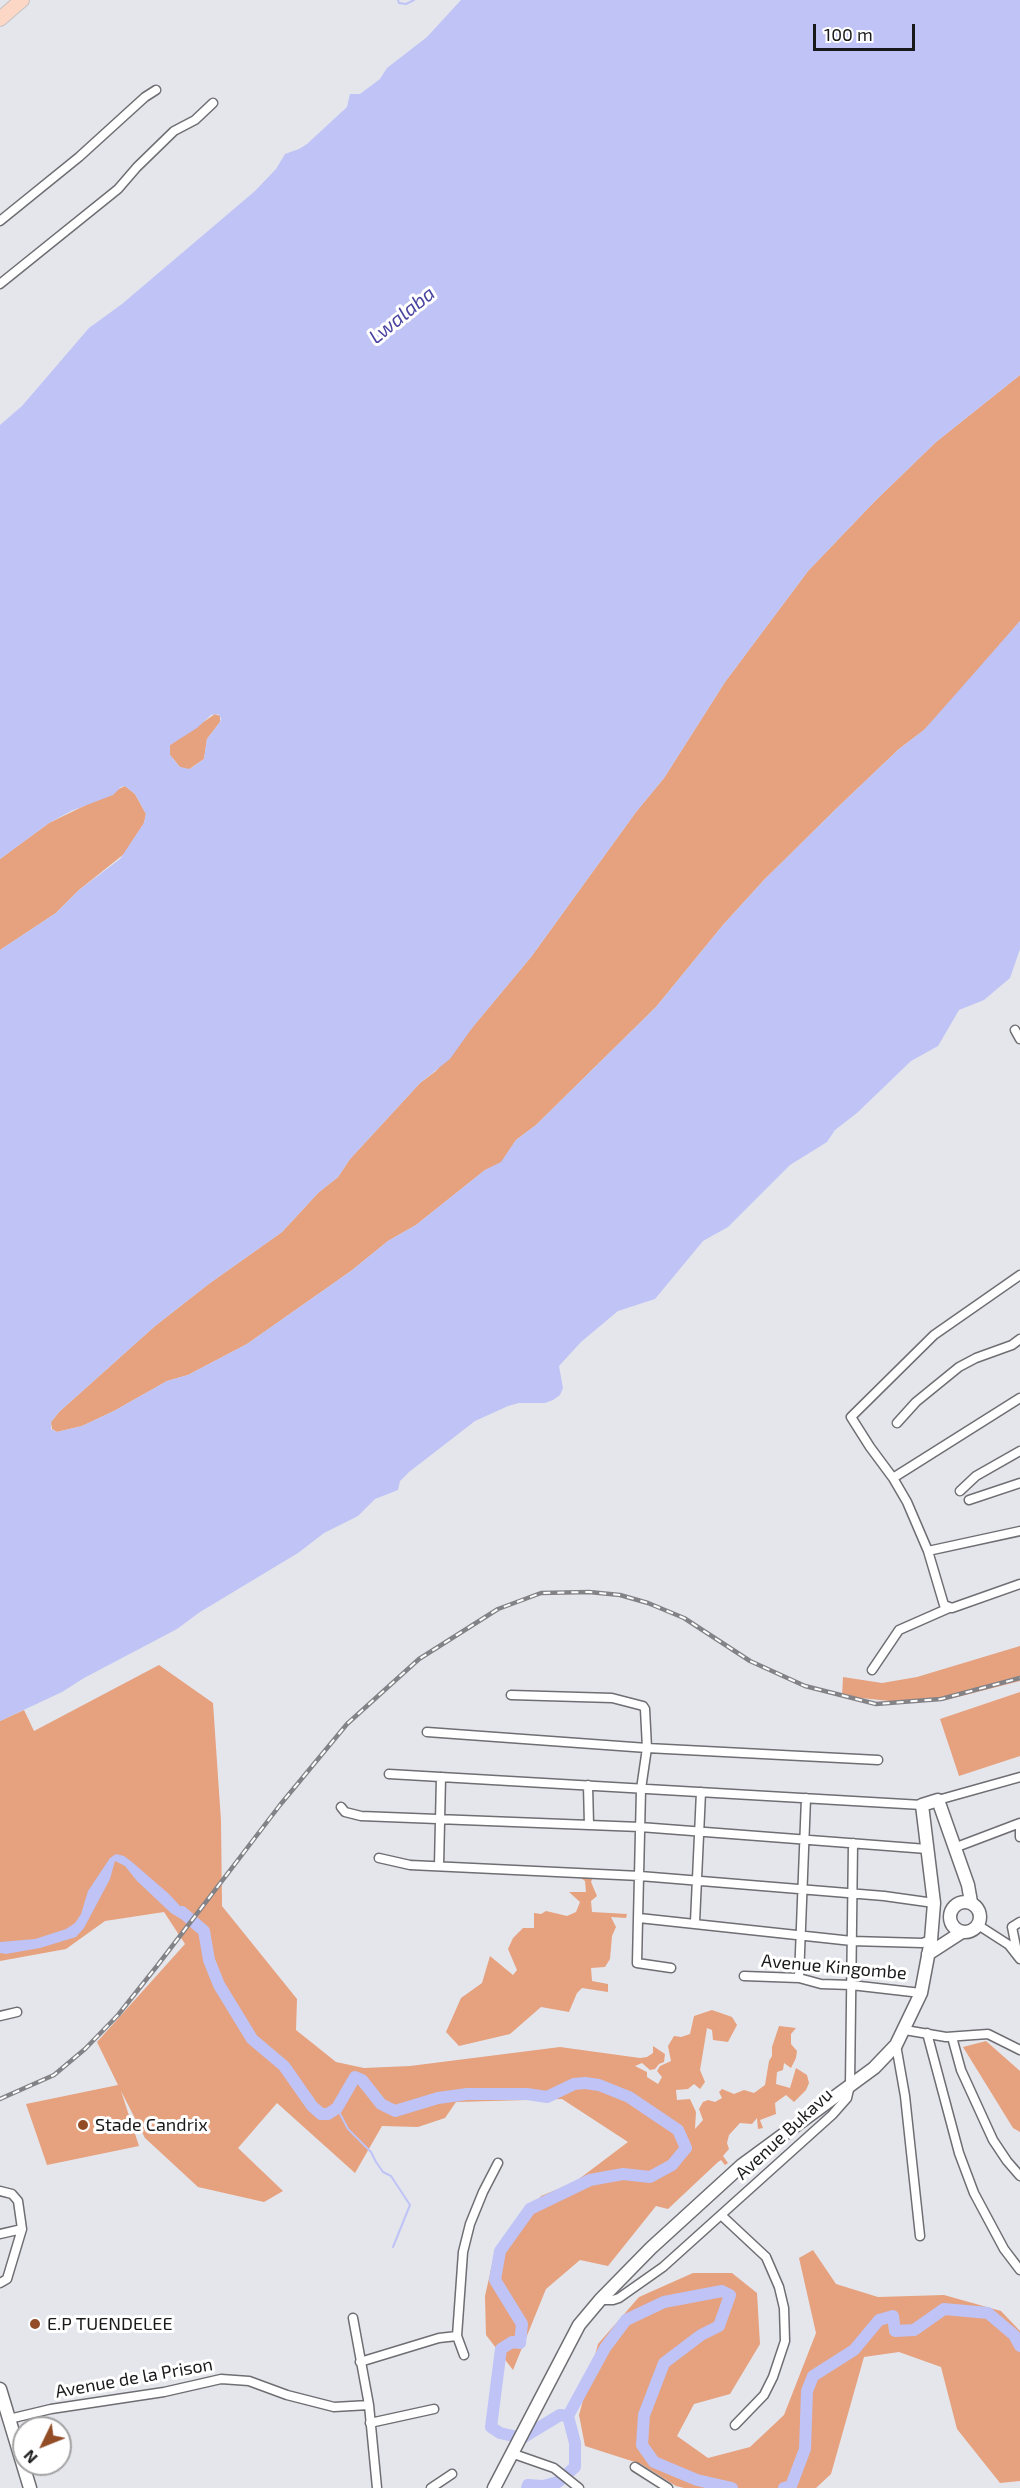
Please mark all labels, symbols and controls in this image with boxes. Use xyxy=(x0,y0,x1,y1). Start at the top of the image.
scale bar xyxy=(816,12,918,50)
text: 100 m xyxy=(824,23,873,45)
water label: Lwalaba xyxy=(364,281,440,349)
street label: Avenue Kingombe xyxy=(760,1950,908,1984)
street label: Avenue Bukavu xyxy=(731,2084,837,2184)
place label: Stade Candrix xyxy=(95,2114,208,2136)
marker: Stade Candrix xyxy=(76,2118,90,2132)
place label: E.P TUENDELEE xyxy=(47,2313,172,2335)
marker: E.P TUENDELEE xyxy=(28,2317,42,2331)
street label: Avenue de la Prison xyxy=(53,2353,215,2403)
north arrow xyxy=(12,2416,72,2476)
text: N xyxy=(19,2447,41,2468)

